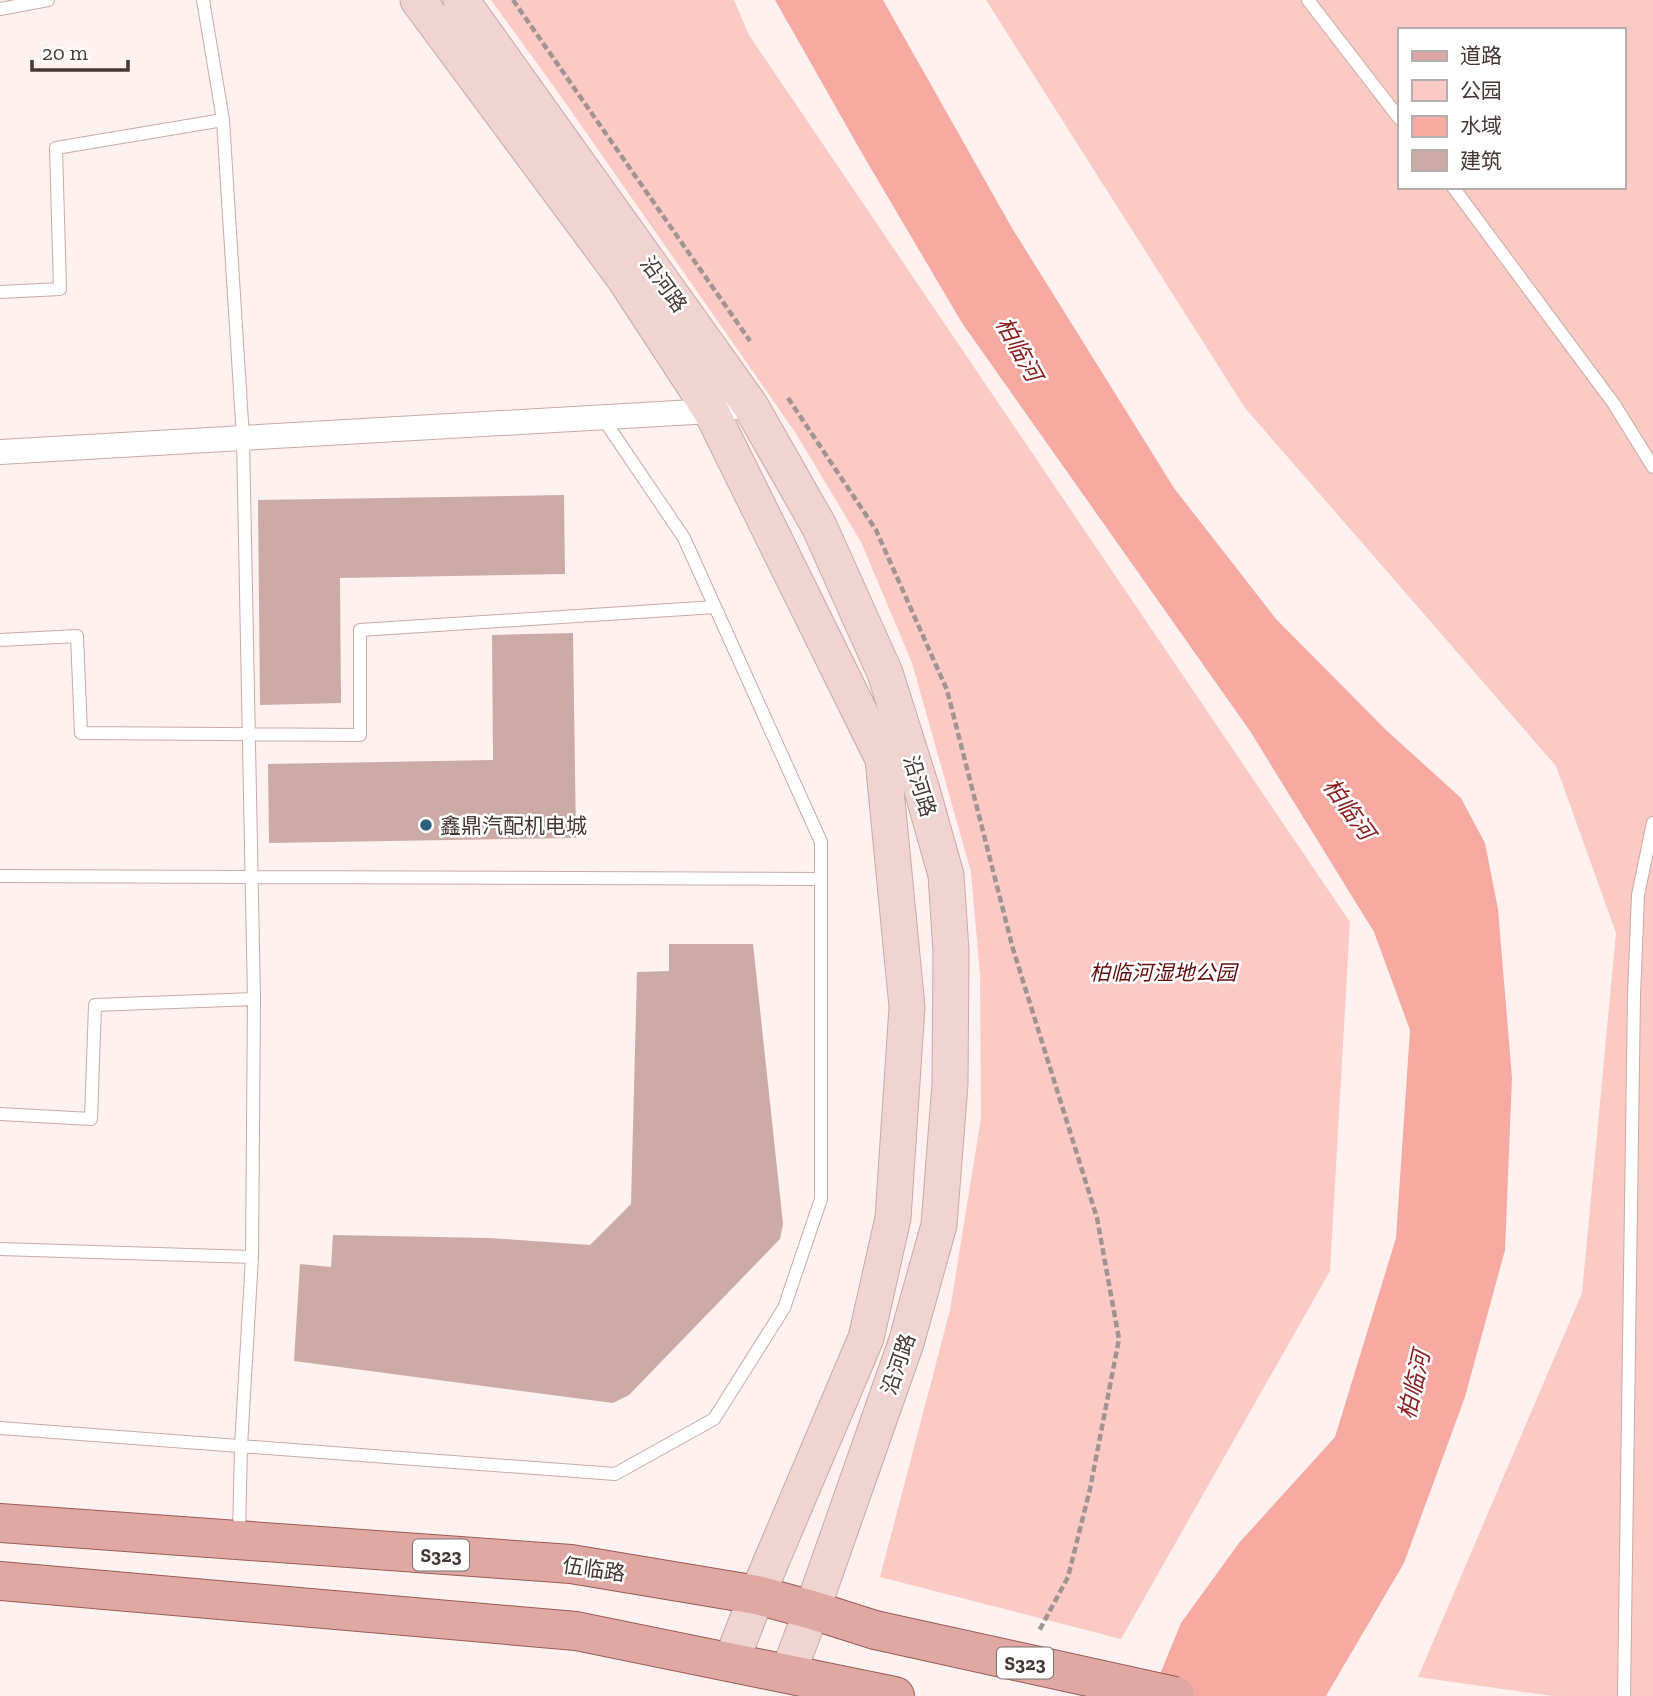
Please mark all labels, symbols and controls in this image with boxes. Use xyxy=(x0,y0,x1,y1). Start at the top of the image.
scale bar xyxy=(32,28,128,72)
legend xyxy=(1398,28,1625,189)
text: 20 m xyxy=(42,40,88,65)
text: 道路 xyxy=(1460,43,1502,68)
text: 公园 xyxy=(1460,78,1502,103)
text: 水域 xyxy=(1460,113,1502,138)
text: 建筑 xyxy=(1460,148,1502,173)
street label: 沿河路 xyxy=(635,251,693,317)
water label: 柏临河 xyxy=(990,312,1050,389)
street label: 沿河路 xyxy=(899,752,941,820)
water label: 柏临河 xyxy=(1317,773,1383,848)
place label: 鑫鼎汽配机电城 xyxy=(440,813,587,838)
marker: 鑫鼎汽配机电城 xyxy=(418,817,434,833)
park label: 柏临河湿地公园 xyxy=(1090,960,1239,985)
street label: 沿河路 xyxy=(876,1330,920,1398)
water label: 柏临河 xyxy=(1393,1344,1436,1422)
road number: S323 xyxy=(413,1540,469,1570)
street label: 伍临路 xyxy=(561,1552,627,1586)
road number: S323 xyxy=(997,1648,1053,1679)

